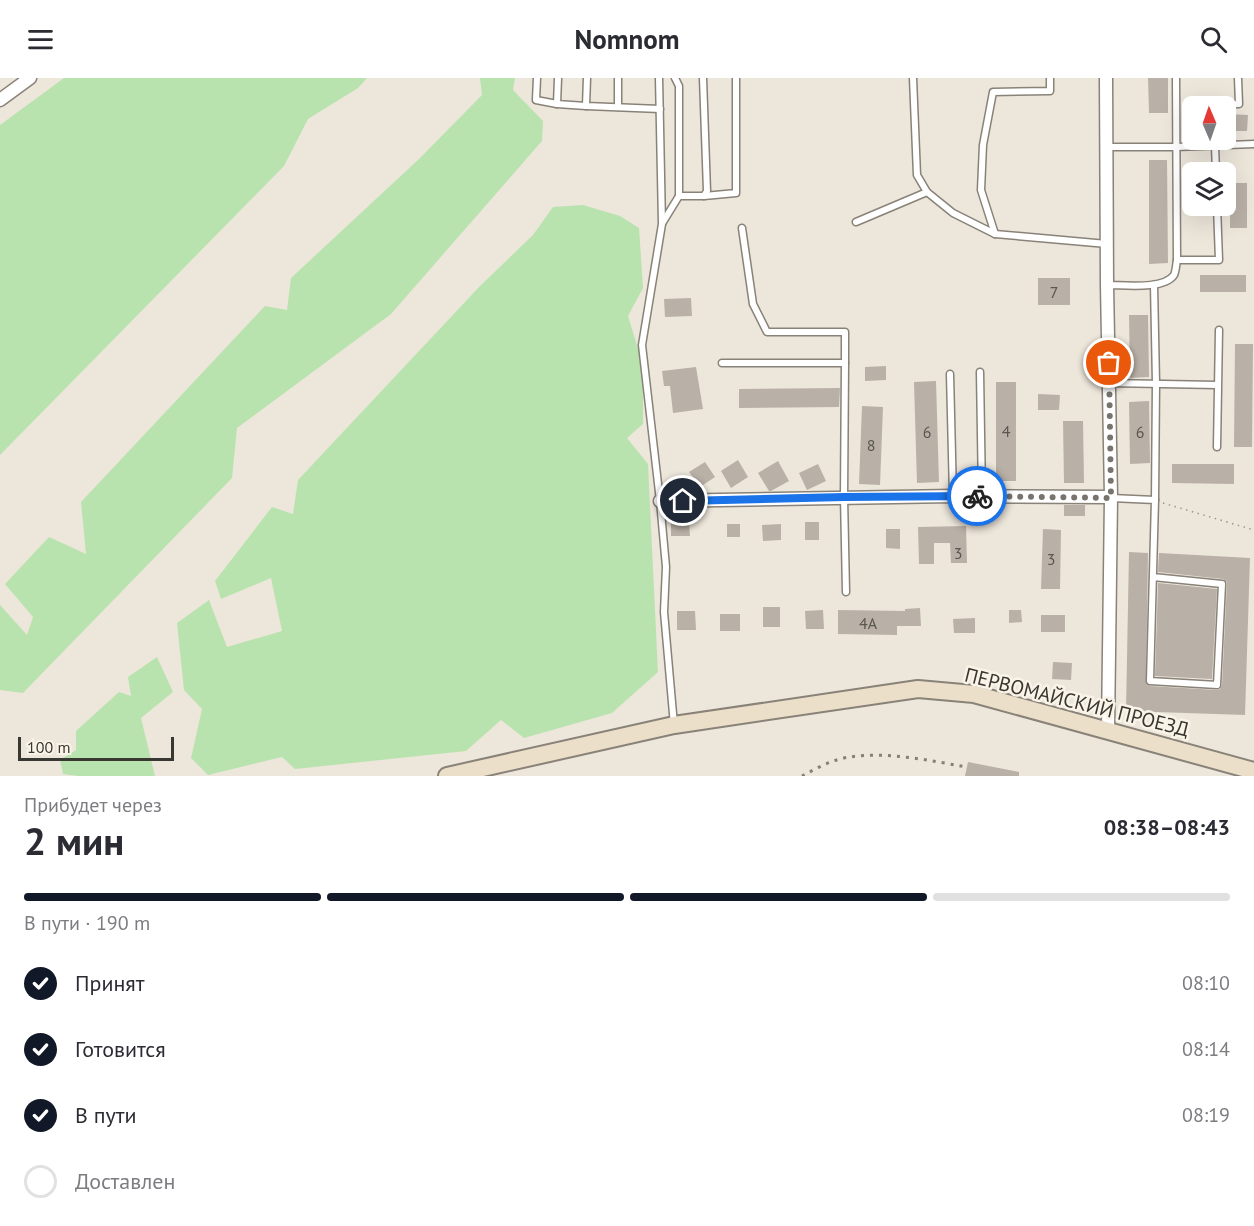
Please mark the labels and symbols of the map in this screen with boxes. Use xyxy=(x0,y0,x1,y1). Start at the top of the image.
north arrow xyxy=(1182,96,1236,150)
house number: 7 xyxy=(1050,282,1058,302)
pin xyxy=(1083,337,1134,388)
house number: 4 xyxy=(1002,421,1011,441)
house number: 6 xyxy=(923,422,931,442)
house number: 6 xyxy=(1136,422,1144,442)
house number: 8 xyxy=(867,435,875,455)
courier xyxy=(947,466,1007,526)
pin xyxy=(657,475,708,526)
house number: 3 xyxy=(954,543,962,563)
house number: 3 xyxy=(1047,549,1055,569)
house number: 4А xyxy=(859,613,878,633)
street label: ПЕРВОМАЙСКИЙ ПРОЕЗД xyxy=(962,662,1192,742)
scale bar xyxy=(18,734,174,762)

